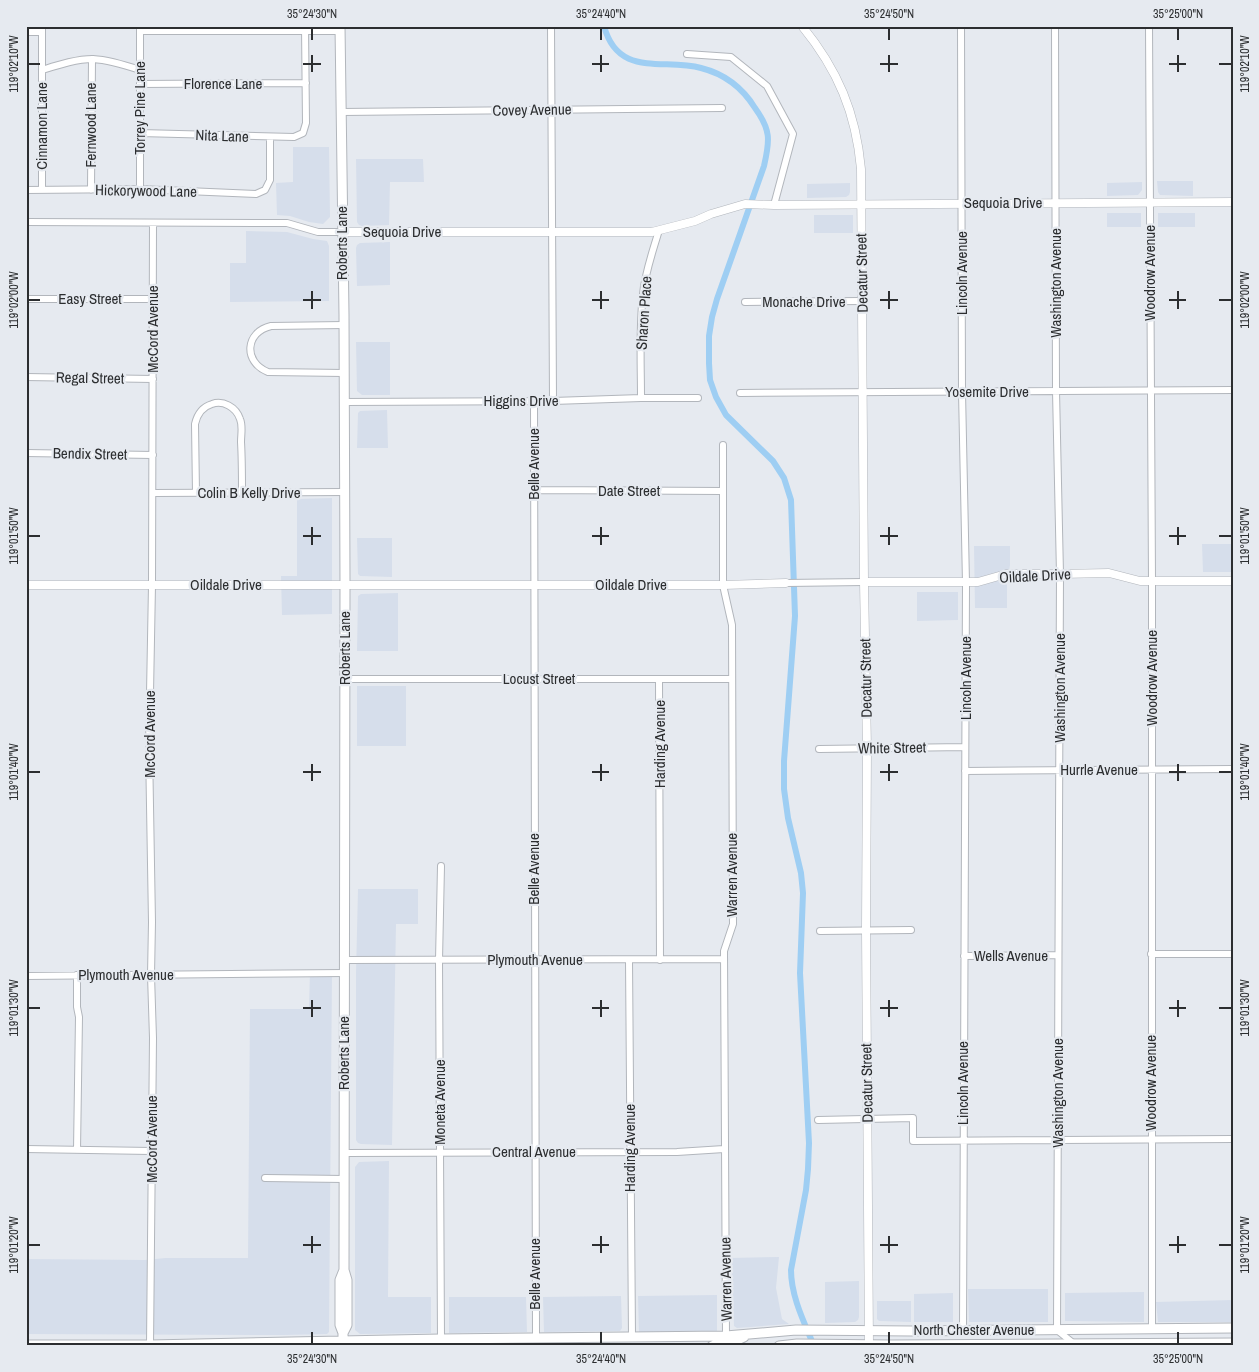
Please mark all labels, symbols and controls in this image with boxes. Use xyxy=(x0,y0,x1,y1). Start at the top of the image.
text: 35°24'30"N xyxy=(287,6,337,22)
text: 35°24'40"N xyxy=(576,6,626,22)
text: 35°24'50"N xyxy=(864,6,914,22)
text: 35°25'00"N xyxy=(1153,6,1203,22)
text: 119°02'10"W xyxy=(6,35,22,93)
text: 119°02'10"W xyxy=(1237,35,1253,93)
street label: Torrey Pine Lane xyxy=(129,61,150,155)
street label: Florence Lane xyxy=(184,73,262,94)
street label: Cinnamon Lane xyxy=(31,82,52,170)
street label: Fernwood Lane xyxy=(80,82,101,167)
street label: Covey Avenue xyxy=(492,98,572,121)
street label: Nita Lane xyxy=(195,124,249,147)
street label: Hickorywood Lane xyxy=(95,179,197,202)
street label: Sequoia Drive xyxy=(964,192,1042,213)
street label: Roberts Lane xyxy=(331,206,352,280)
street label: Sequoia Drive xyxy=(363,221,441,242)
street label: Woodrow Avenue xyxy=(1139,225,1160,321)
street label: Washington Avenue xyxy=(1045,228,1066,338)
street label: Lincoln Avenue xyxy=(951,231,972,315)
street label: Decatur Street xyxy=(850,233,873,313)
text: 119°02'00"W xyxy=(6,271,22,329)
text: 119°02'00"W xyxy=(1237,271,1253,329)
street label: Sharon Place xyxy=(630,275,657,351)
street label: McCord Avenue xyxy=(142,285,163,373)
street label: Easy Street xyxy=(58,288,122,309)
street label: Monache Drive xyxy=(762,291,846,312)
street label: Regal Street xyxy=(56,366,125,389)
street label: Yosemite Drive xyxy=(945,381,1029,402)
street label: Higgins Drive xyxy=(483,390,559,411)
street label: Belle Avenue xyxy=(523,428,544,500)
street label: Bendix Street xyxy=(53,442,128,465)
street label: Date Street xyxy=(598,480,661,501)
street label: Colin B Kelly Drive xyxy=(197,482,301,503)
text: 119°01'50"W xyxy=(6,507,22,565)
text: 119°01'50"W xyxy=(1237,507,1253,565)
street label: Oildale Drive xyxy=(999,563,1072,588)
street label: Oildale Drive xyxy=(190,574,262,595)
street label: Oildale Drive xyxy=(595,574,667,595)
street label: Roberts Lane xyxy=(334,611,355,685)
street label: Woodrow Avenue xyxy=(1141,630,1162,726)
street label: Washington Avenue xyxy=(1049,633,1070,743)
street label: Lincoln Avenue xyxy=(955,636,976,720)
street label: Decatur Street xyxy=(854,638,877,718)
street label: Locust Street xyxy=(503,668,576,689)
street label: McCord Avenue xyxy=(139,690,160,778)
street label: Harding Avenue xyxy=(649,700,670,788)
street label: White Street xyxy=(858,736,927,759)
text: 119°01'40"W xyxy=(6,743,22,801)
text: 119°01'40"W xyxy=(1237,743,1253,801)
street label: Hurrle Avenue xyxy=(1060,759,1138,780)
street label: Belle Avenue xyxy=(523,833,544,905)
street label: Warren Avenue xyxy=(721,833,742,917)
street label: Wells Avenue xyxy=(974,945,1048,966)
street label: Plymouth Avenue xyxy=(487,949,583,970)
street label: Plymouth Avenue xyxy=(78,964,174,985)
text: 119°01'30"W xyxy=(6,979,22,1037)
text: 119°01'30"W xyxy=(1237,979,1253,1037)
street label: Roberts Lane xyxy=(333,1016,354,1090)
street label: Woodrow Avenue xyxy=(1140,1035,1161,1131)
street label: Washington Avenue xyxy=(1047,1038,1068,1148)
street label: Lincoln Avenue xyxy=(952,1041,973,1125)
street label: Decatur Street xyxy=(855,1043,878,1123)
street label: Moneta Avenue xyxy=(429,1059,450,1145)
street label: McCord Avenue xyxy=(141,1095,162,1183)
street label: Harding Avenue xyxy=(619,1104,640,1192)
street label: Central Avenue xyxy=(492,1141,576,1162)
text: 119°01'20"W xyxy=(6,1216,22,1274)
text: 119°01'20"W xyxy=(1237,1216,1253,1274)
street label: Warren Avenue xyxy=(714,1237,737,1321)
street label: Belle Avenue xyxy=(524,1238,545,1310)
street label: North Chester Avenue xyxy=(914,1319,1035,1340)
text: 35°24'30"N xyxy=(287,1351,337,1367)
text: 35°24'40"N xyxy=(576,1351,626,1367)
text: 35°24'50"N xyxy=(864,1351,914,1367)
text: 35°25'00"N xyxy=(1153,1351,1203,1367)

